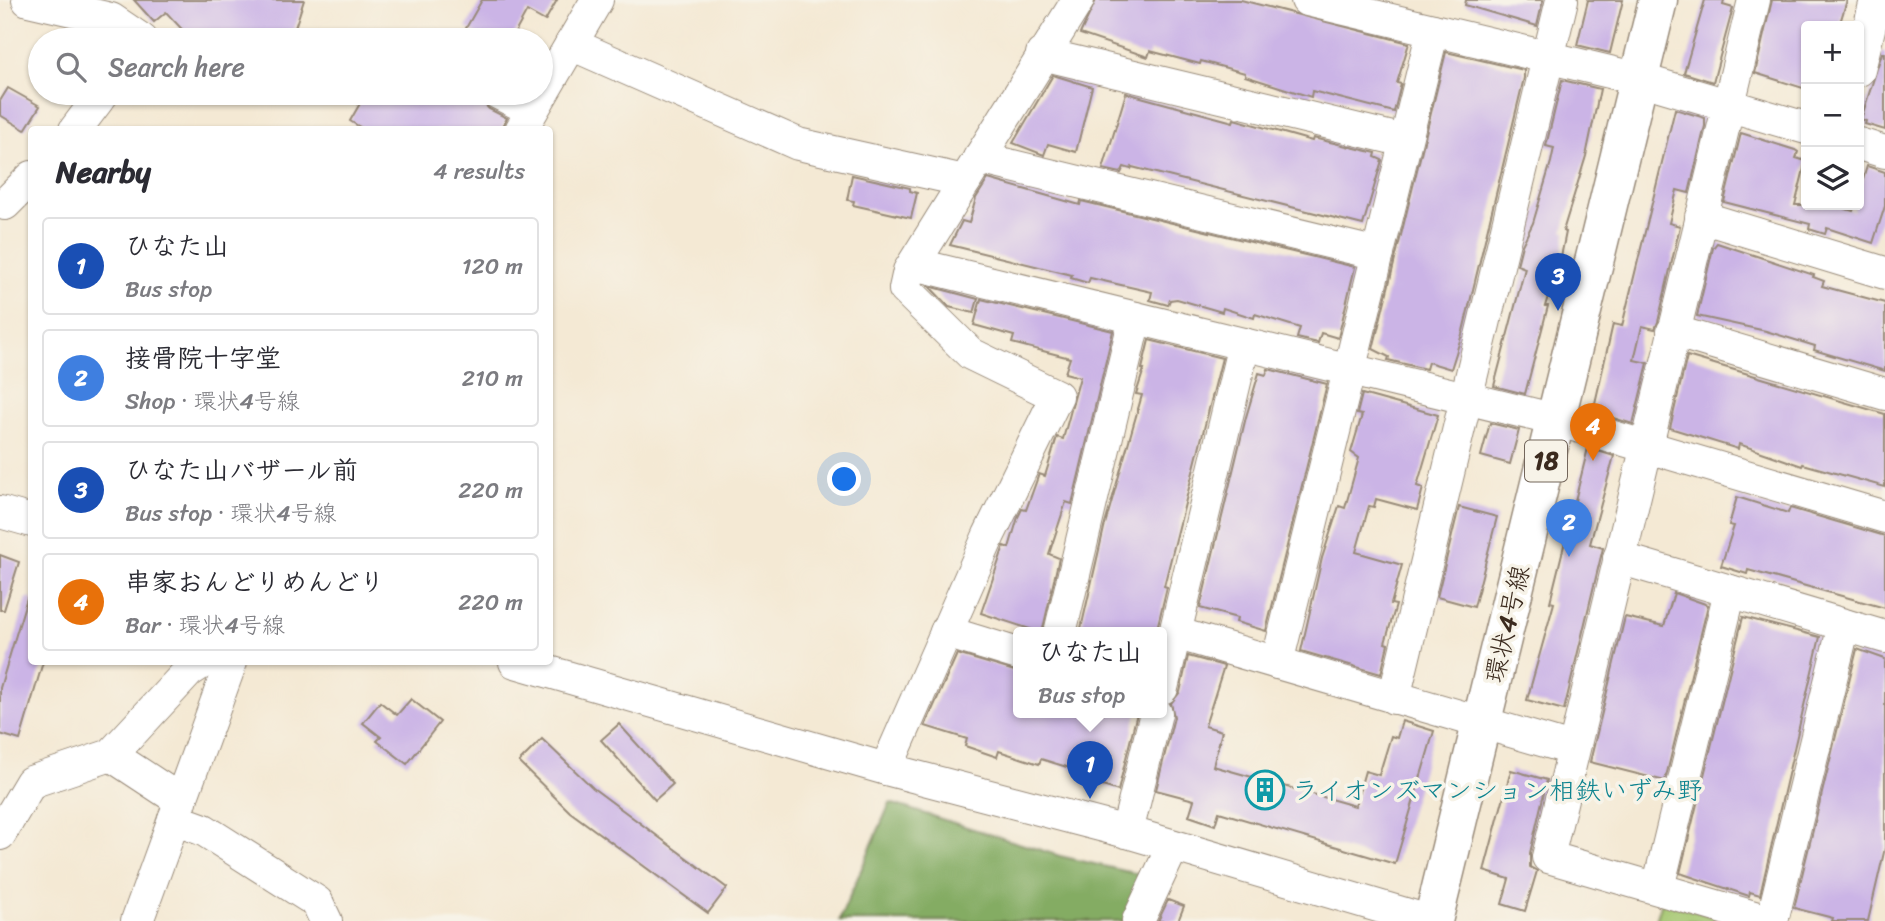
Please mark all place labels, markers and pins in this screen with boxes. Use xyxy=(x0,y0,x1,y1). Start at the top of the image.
pin: 3 xyxy=(1535,253,1581,311)
pin: 4 xyxy=(1570,403,1616,461)
pin: 2 xyxy=(1546,499,1592,557)
pin: 1 xyxy=(1067,741,1113,799)
place label: ライオンズマンション相鉄いずみ野 xyxy=(1292,767,1703,813)
building icon: ライオンズマンション相鉄いずみ野 xyxy=(1244,769,1286,811)

